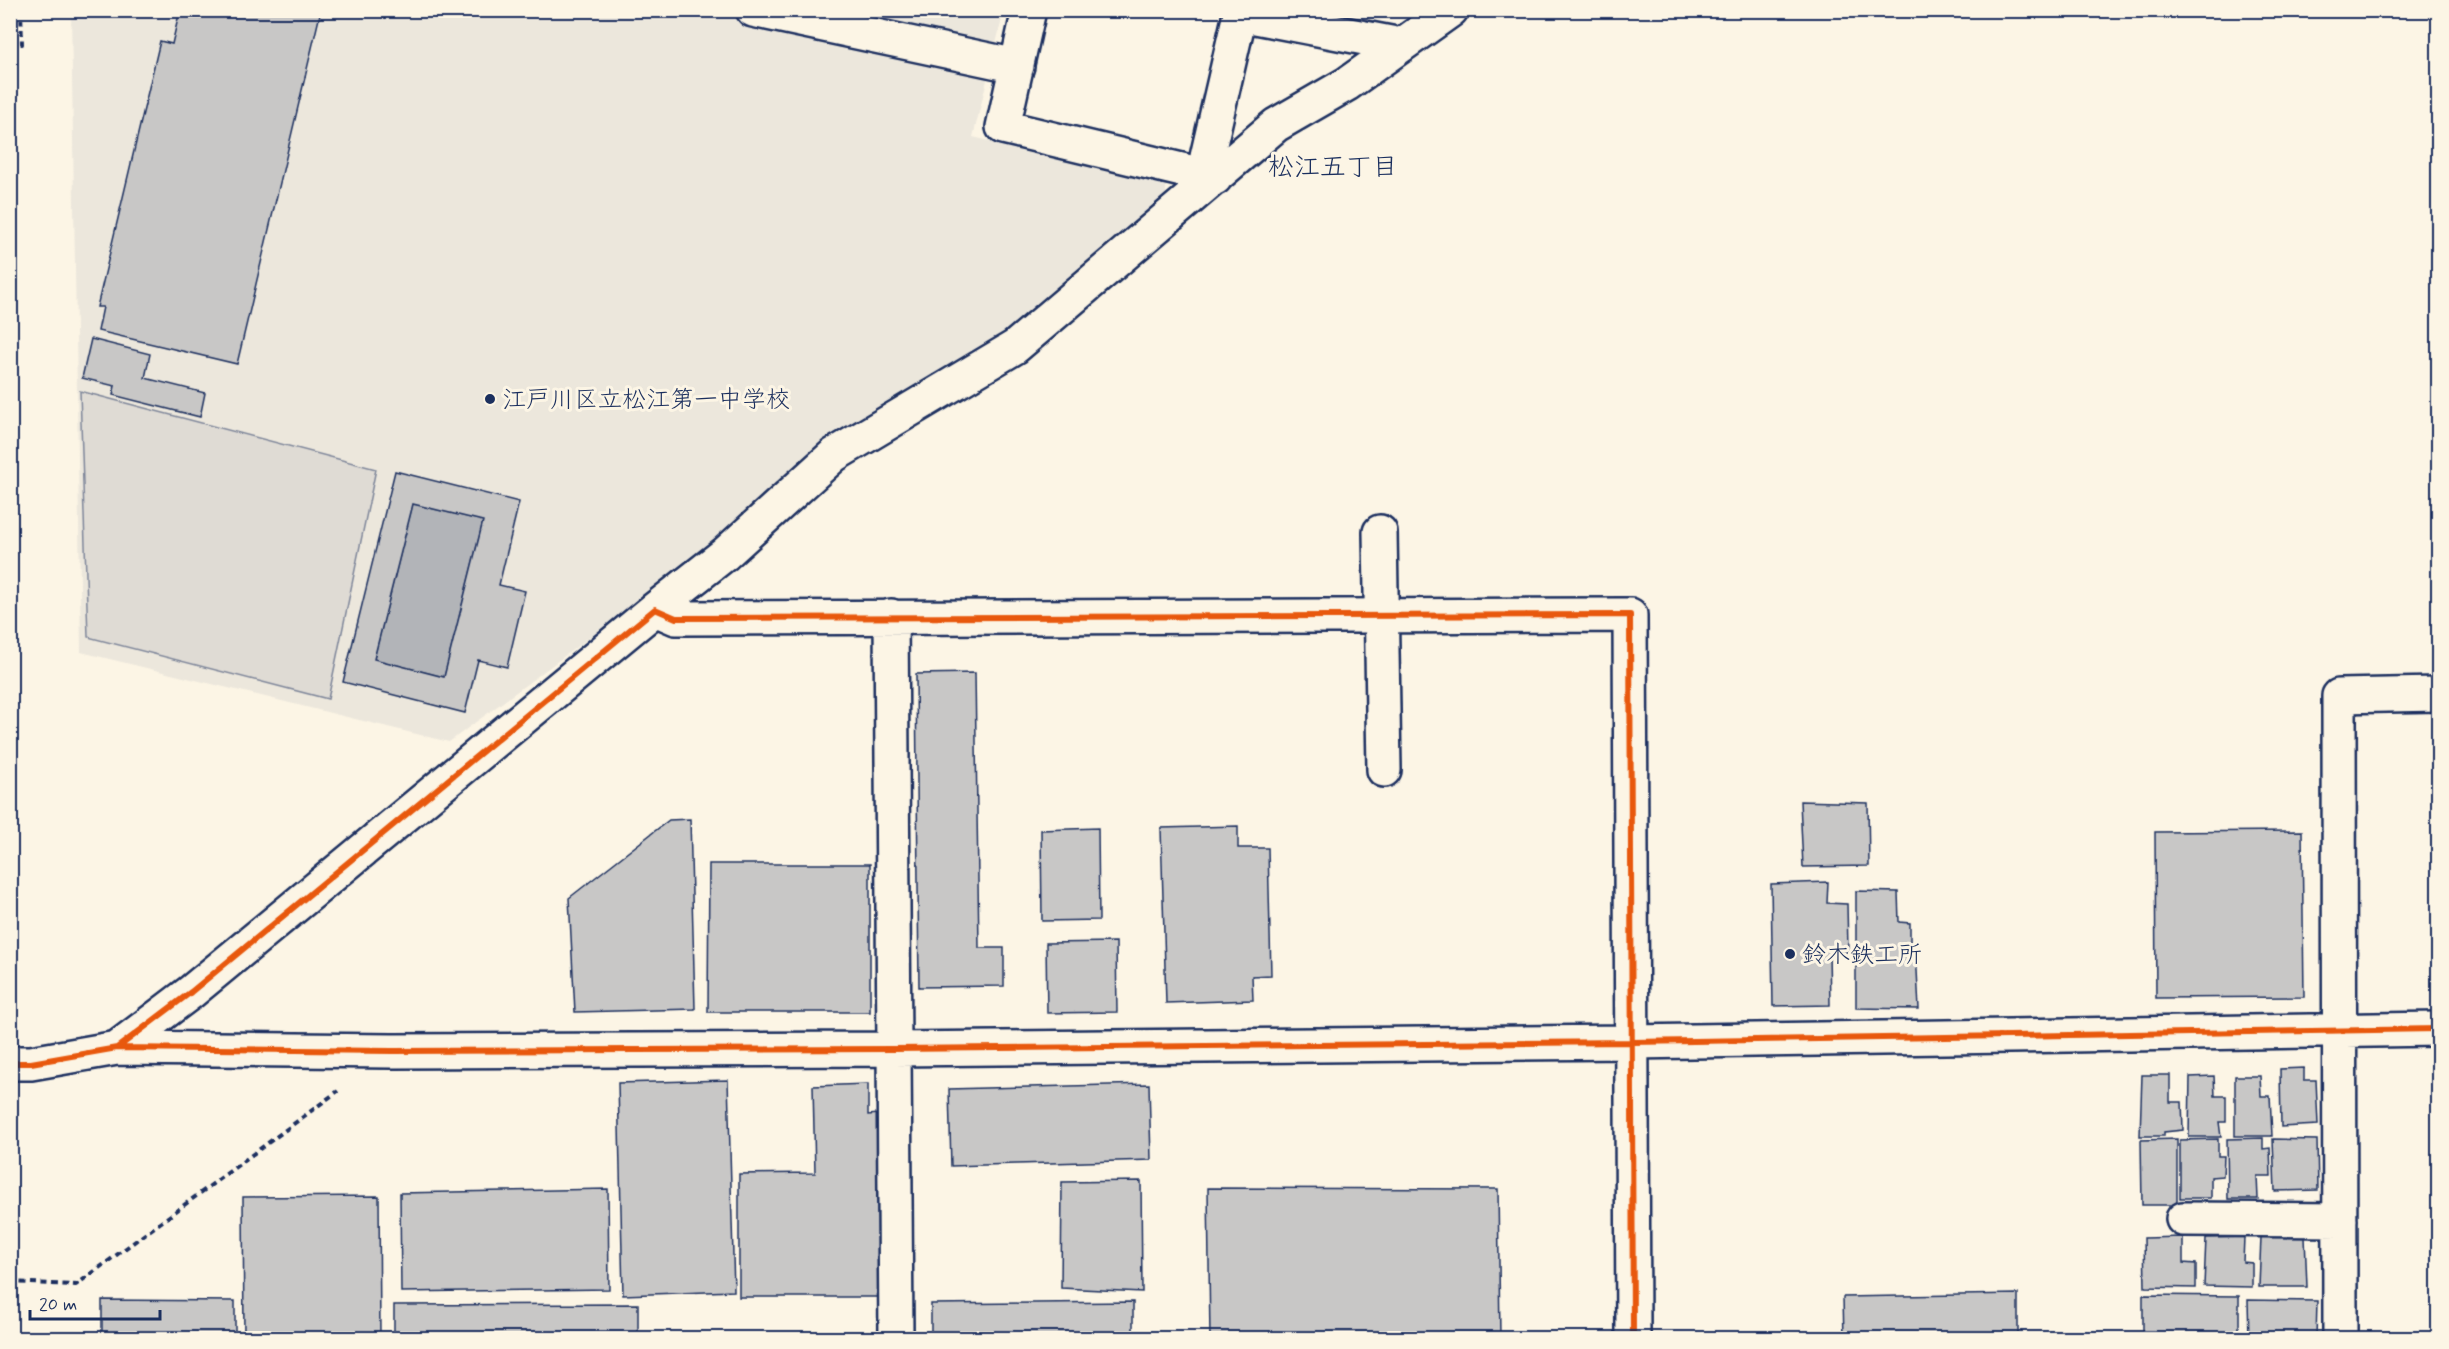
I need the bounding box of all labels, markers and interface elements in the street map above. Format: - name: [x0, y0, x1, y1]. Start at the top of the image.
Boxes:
- district label: 松江五丁目: [1268, 151, 1398, 185]
- place label: 江戸川区立松江第一中学校: [502, 385, 790, 416]
- marker: 江戸川区立松江第一中学校: [483, 392, 497, 406]
- place label: 鈴木鉄工所: [1802, 940, 1922, 971]
- marker: 鈴木鉄工所: [1783, 947, 1797, 961]
- scale bar: [30, 1283, 160, 1321]
- text: 20 m: [39, 1293, 77, 1317]

